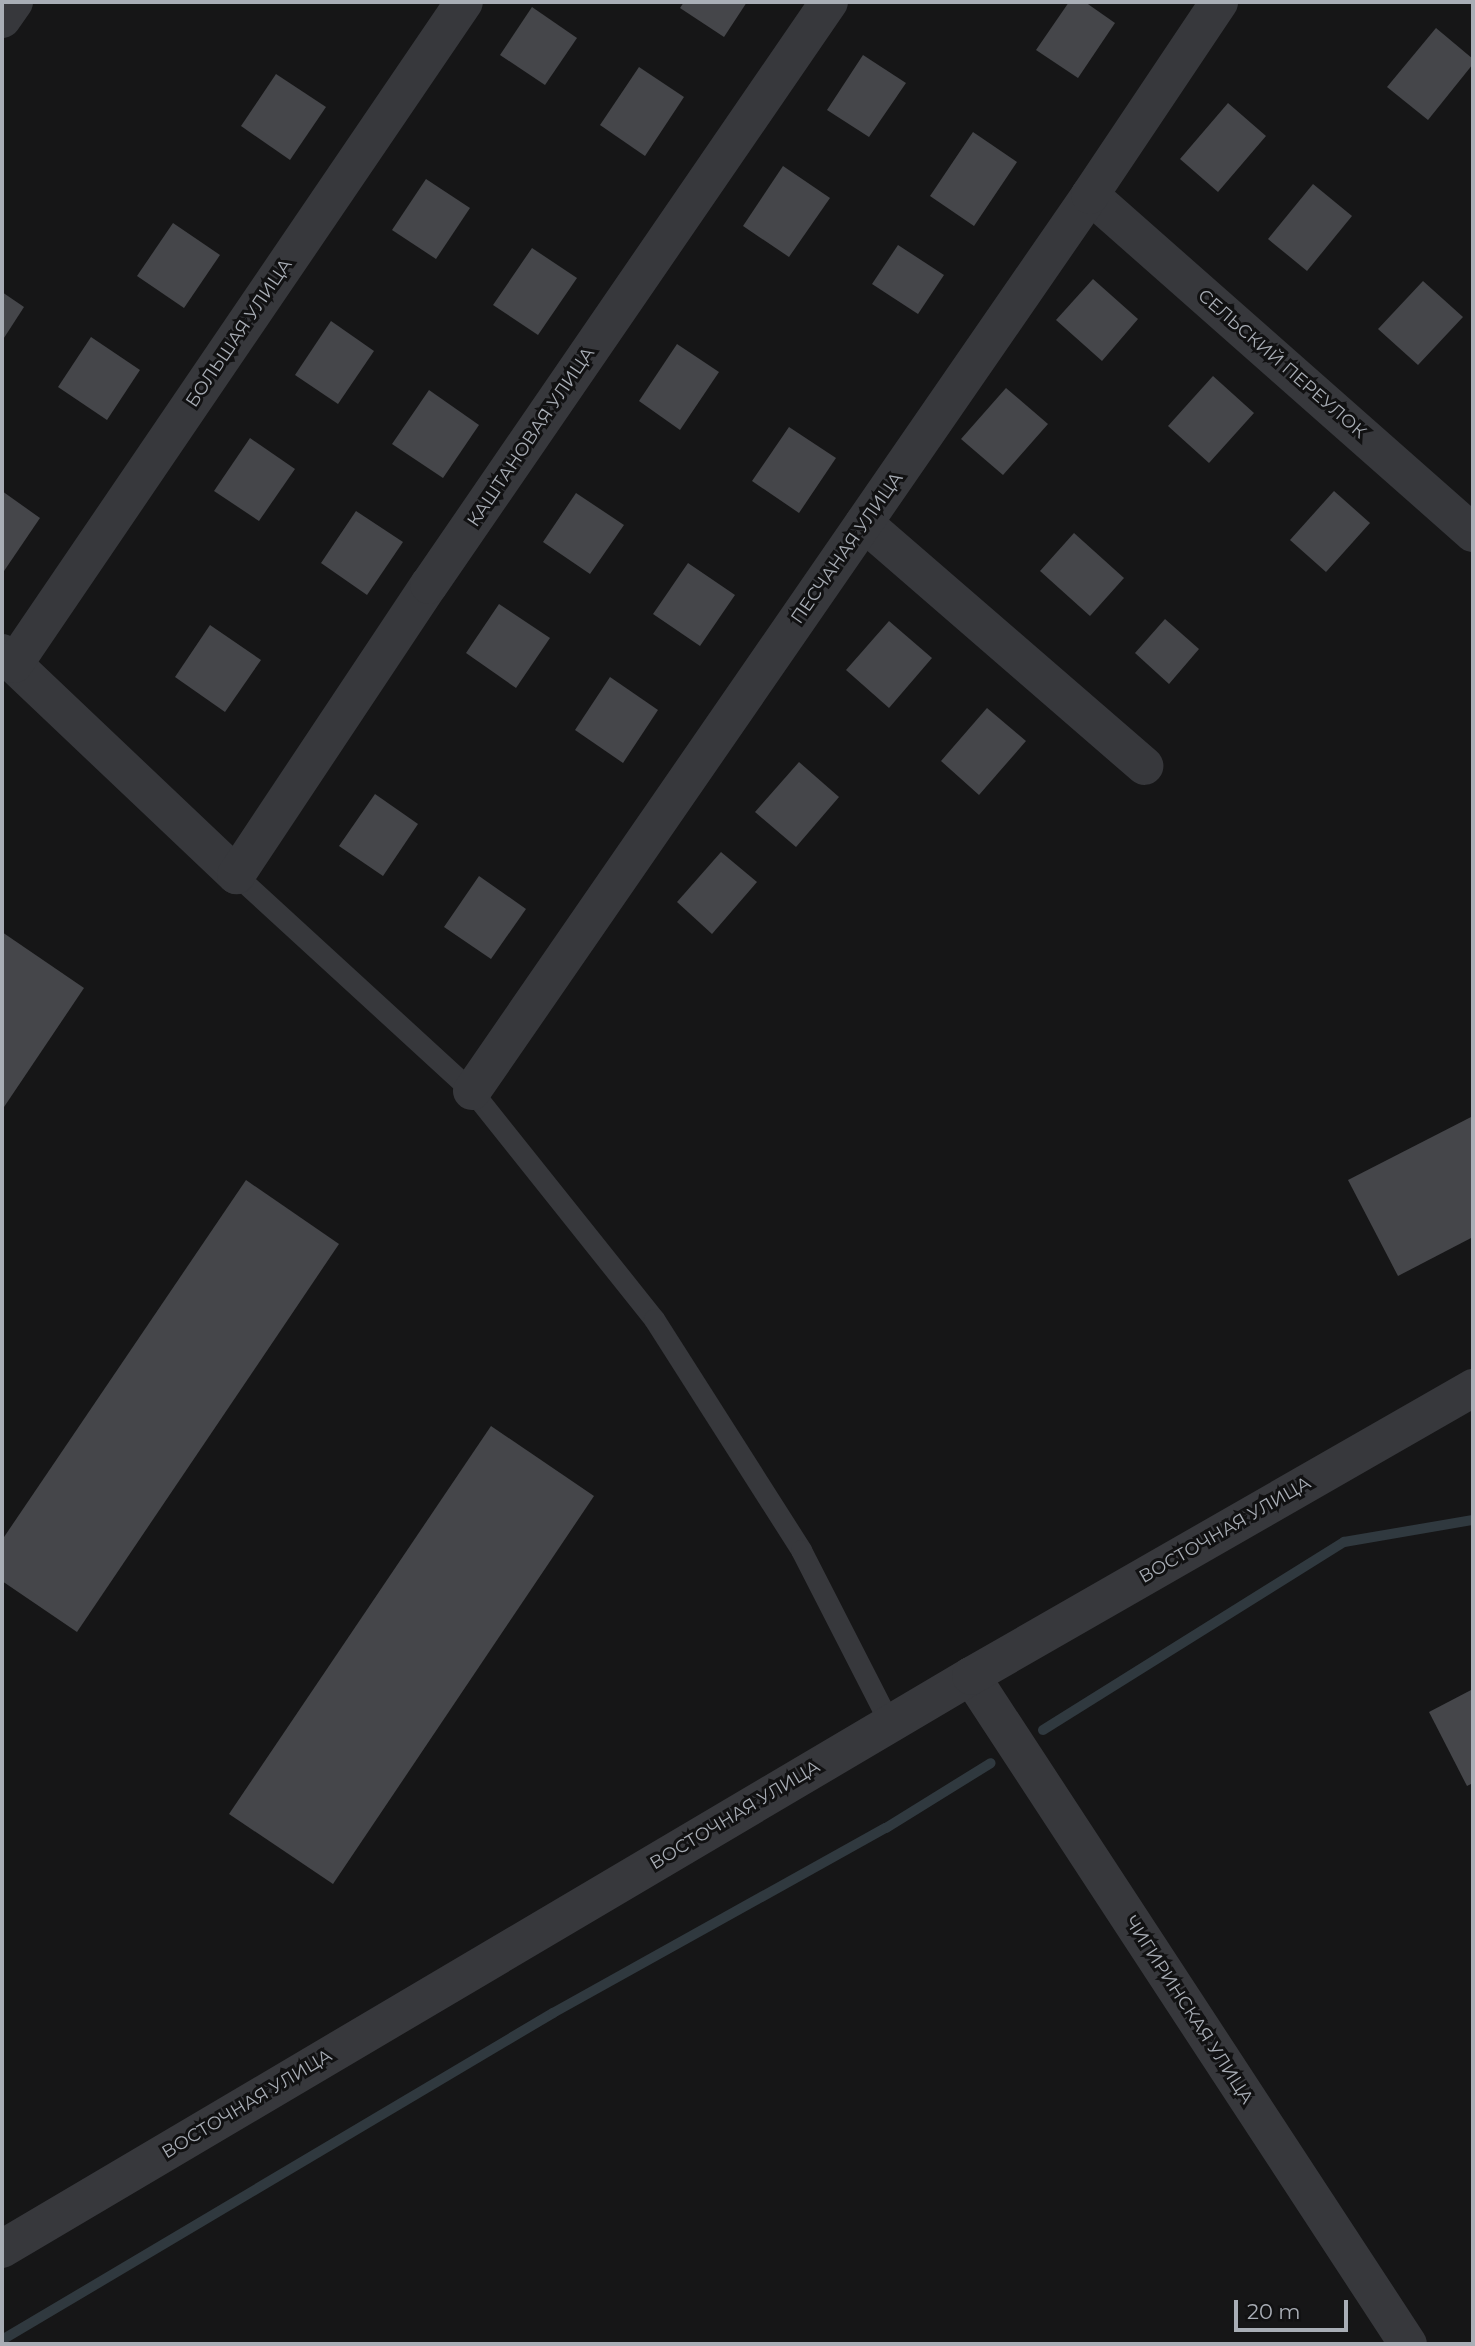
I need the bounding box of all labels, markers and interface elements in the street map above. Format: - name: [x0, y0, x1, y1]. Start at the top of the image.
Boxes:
- street label: БОЛЬШАЯ УЛИЦА: [181, 255, 297, 411]
- street label: СЕЛЬСКИЙ ПЕРЕУЛОК: [1193, 285, 1371, 443]
- street label: КАШТАНОВАЯ УЛИЦА: [463, 343, 599, 531]
- street label: ПЕСЧАНАЯ УЛИЦА: [786, 468, 908, 628]
- street label: ВОСТОЧНАЯ УЛИЦА: [1135, 1472, 1315, 1588]
- street label: ВОСТОЧНАЯ УЛИЦА: [646, 1756, 824, 1874]
- street label: ЧИГИРИНСКАЯ УЛИЦА: [1120, 1912, 1258, 2108]
- street label: ВОСТОЧНАЯ УЛИЦА: [158, 2045, 336, 2163]
- scale bar: [1237, 2286, 1351, 2330]
- text: 20 m: [1247, 2299, 1301, 2324]

